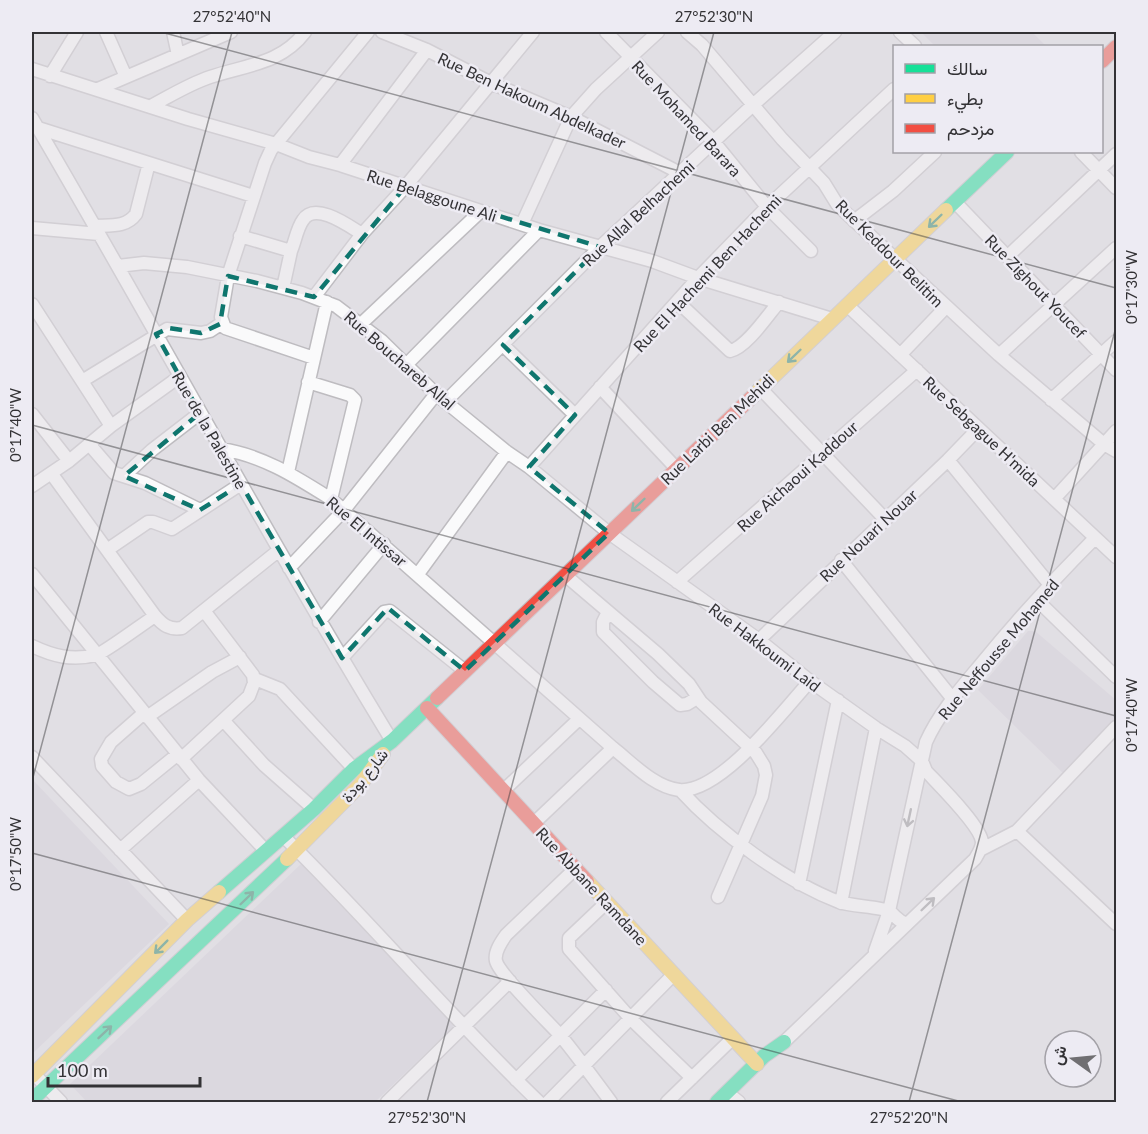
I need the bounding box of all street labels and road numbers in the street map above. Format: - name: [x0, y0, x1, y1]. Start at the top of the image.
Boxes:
- street label: Rue Ben Hakoum Abdelkader: [435, 48, 629, 152]
- street label: Rue Mohamed Barara: [628, 56, 746, 180]
- street label: Rue Allal Belhachemi: [578, 156, 698, 270]
- street label: Rue Belaggoune Ali: [365, 165, 499, 225]
- street label: Rue El Hachemi Ben Hachemi: [629, 191, 785, 355]
- street label: Rue Keddour Belitim: [832, 195, 948, 311]
- street label: Rue Zighout Youcef: [982, 230, 1091, 342]
- street label: Rue Bouchareb Allal: [341, 307, 459, 413]
- street label: Rue de la Palestine: [169, 368, 251, 492]
- street label: Rue Larbi Ben Mehidi: [656, 370, 778, 488]
- street label: Rue Sebgague H'mida: [920, 372, 1044, 490]
- street label: Rue Aichaoui Kaddour: [733, 417, 861, 535]
- street label: Rue Nouari Nouar: [815, 485, 921, 585]
- street label: Rue El Intissar: [323, 492, 411, 570]
- street label: Rue Neffousse Mohamed: [934, 575, 1062, 723]
- street label: Rue Hakkoumi Laid: [705, 599, 825, 695]
- street label: شارع بودة: [337, 744, 394, 807]
- street label: Rue Abbane Ramdane: [533, 823, 651, 949]

